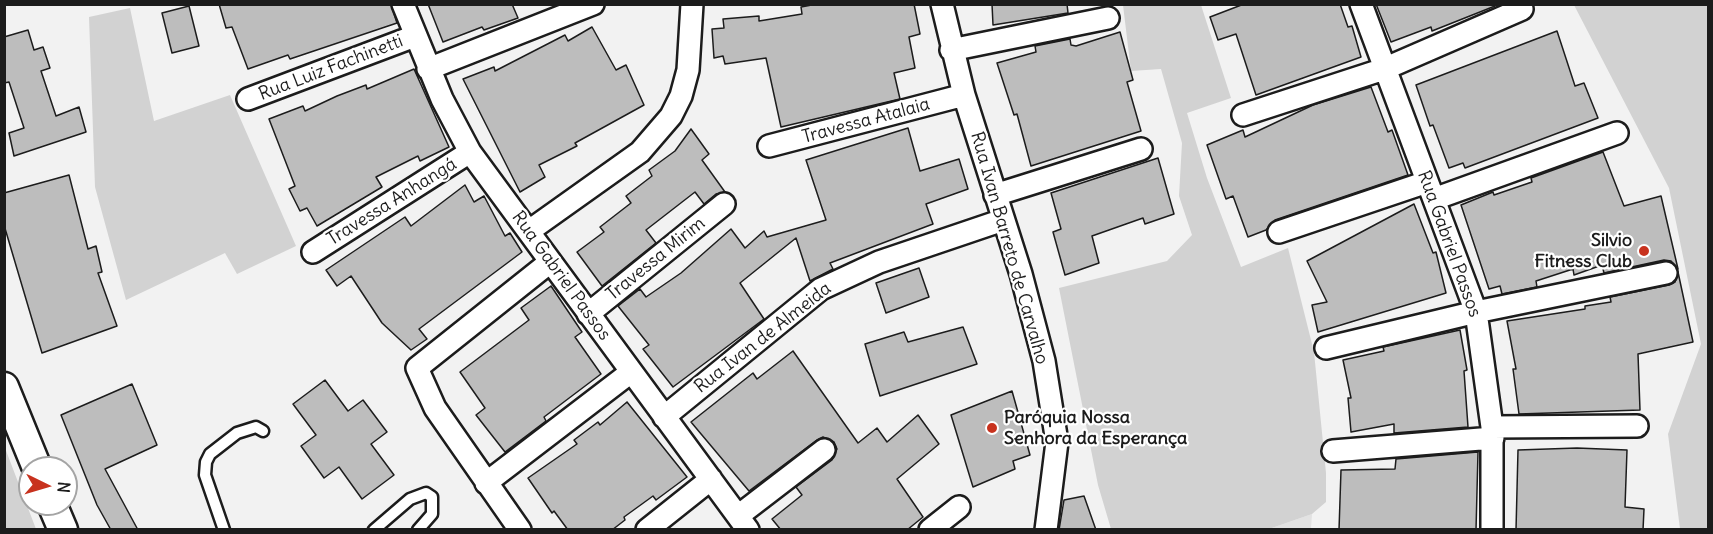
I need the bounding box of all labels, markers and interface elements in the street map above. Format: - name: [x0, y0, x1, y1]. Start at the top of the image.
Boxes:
- street label: Rua Luiz Fachinetti: [256, 31, 406, 105]
- street label: Travessa Atalaia: [800, 94, 932, 148]
- street label: Rua Ivan Barreto de Carvalho: [965, 129, 1053, 367]
- street label: Travessa Anhangá: [323, 154, 461, 250]
- street label: Rua Gabriel Passos: [1412, 168, 1486, 320]
- street label: Rua Gabriel Passos: [507, 207, 615, 345]
- street label: Travessa Mirim: [602, 213, 710, 305]
- place label: Silvio Fitness Club: [1535, 230, 1632, 272]
- marker: Silvio Fitness Club: [1637, 244, 1651, 258]
- street label: Rua Ivan de Almeida: [690, 278, 836, 398]
- place label: Paróquia Nossa Senhora da Esperança: [1004, 407, 1187, 450]
- marker: Paróquia Nossa Senhora da Esperança: [985, 421, 999, 435]
- north arrow: [18, 456, 78, 516]
- text: N: [53, 481, 74, 494]

